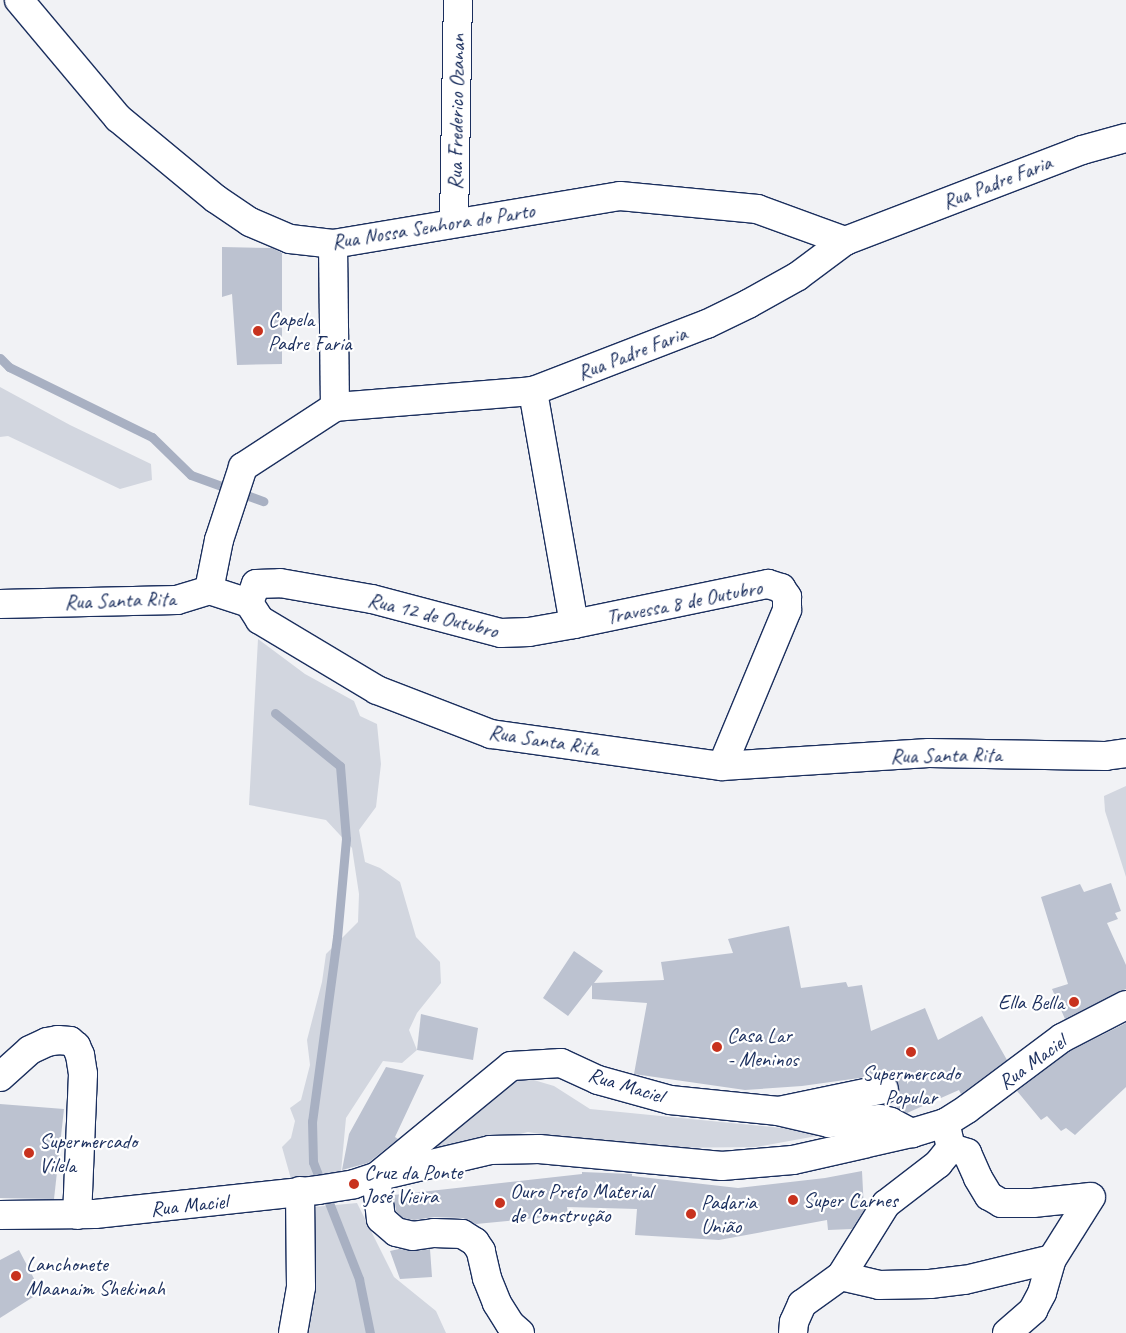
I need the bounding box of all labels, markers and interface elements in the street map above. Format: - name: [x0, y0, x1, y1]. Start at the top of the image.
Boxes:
- street label: Rua Frederico Ozanan: [442, 34, 470, 190]
- street label: Rua Padre Faria: [938, 149, 1056, 215]
- street label: Rua Nossa Senhora do Parto: [330, 198, 536, 254]
- place label: Capela Padre Faria: [268, 306, 352, 356]
- street label: Rua Padre Faria: [573, 320, 691, 386]
- marker: Capela Padre Faria: [252, 325, 264, 337]
- street label: Travessa 8 de Outubro: [604, 575, 764, 629]
- street label: Rua Santa Rita: [64, 585, 176, 615]
- street label: Rua 12 de Outubro: [365, 587, 501, 643]
- street label: Rua Santa Rita: [487, 719, 601, 761]
- street label: Rua Santa Rita: [890, 741, 1002, 769]
- place label: Ella Bella: [998, 989, 1064, 1015]
- marker: Ella Bella: [1068, 996, 1080, 1008]
- place label: Casa Lar - Meninos: [727, 1022, 798, 1072]
- street label: Rua Maciel: [993, 1029, 1071, 1095]
- marker: Casa Lar - Meninos: [711, 1041, 723, 1053]
- marker: Supermercado Popular: [905, 1046, 917, 1058]
- place label: Supermercado Popular: [862, 1060, 960, 1110]
- street label: Rua Maciel: [585, 1062, 667, 1108]
- place label: Supermercado Vilela: [39, 1128, 137, 1178]
- marker: Supermercado Vilela: [23, 1147, 35, 1159]
- place label: Cruz da Ponte José Vieira: [364, 1159, 463, 1209]
- marker: Cruz da Ponte José Vieira: [348, 1178, 360, 1190]
- place label: Ouro Preto Material de Construção: [510, 1178, 654, 1228]
- place label: Super Carnes: [803, 1187, 898, 1213]
- street label: Rua Maciel: [149, 1188, 229, 1222]
- place label: Padaria União: [701, 1189, 756, 1239]
- marker: Super Carnes: [787, 1194, 799, 1206]
- marker: Ouro Preto Material de Construção: [494, 1197, 506, 1209]
- marker: Padaria União: [685, 1208, 697, 1220]
- place label: Lanchonete Maanaim Shekinah: [26, 1251, 165, 1301]
- marker: Lanchonete Maanaim Shekinah: [10, 1270, 22, 1282]

